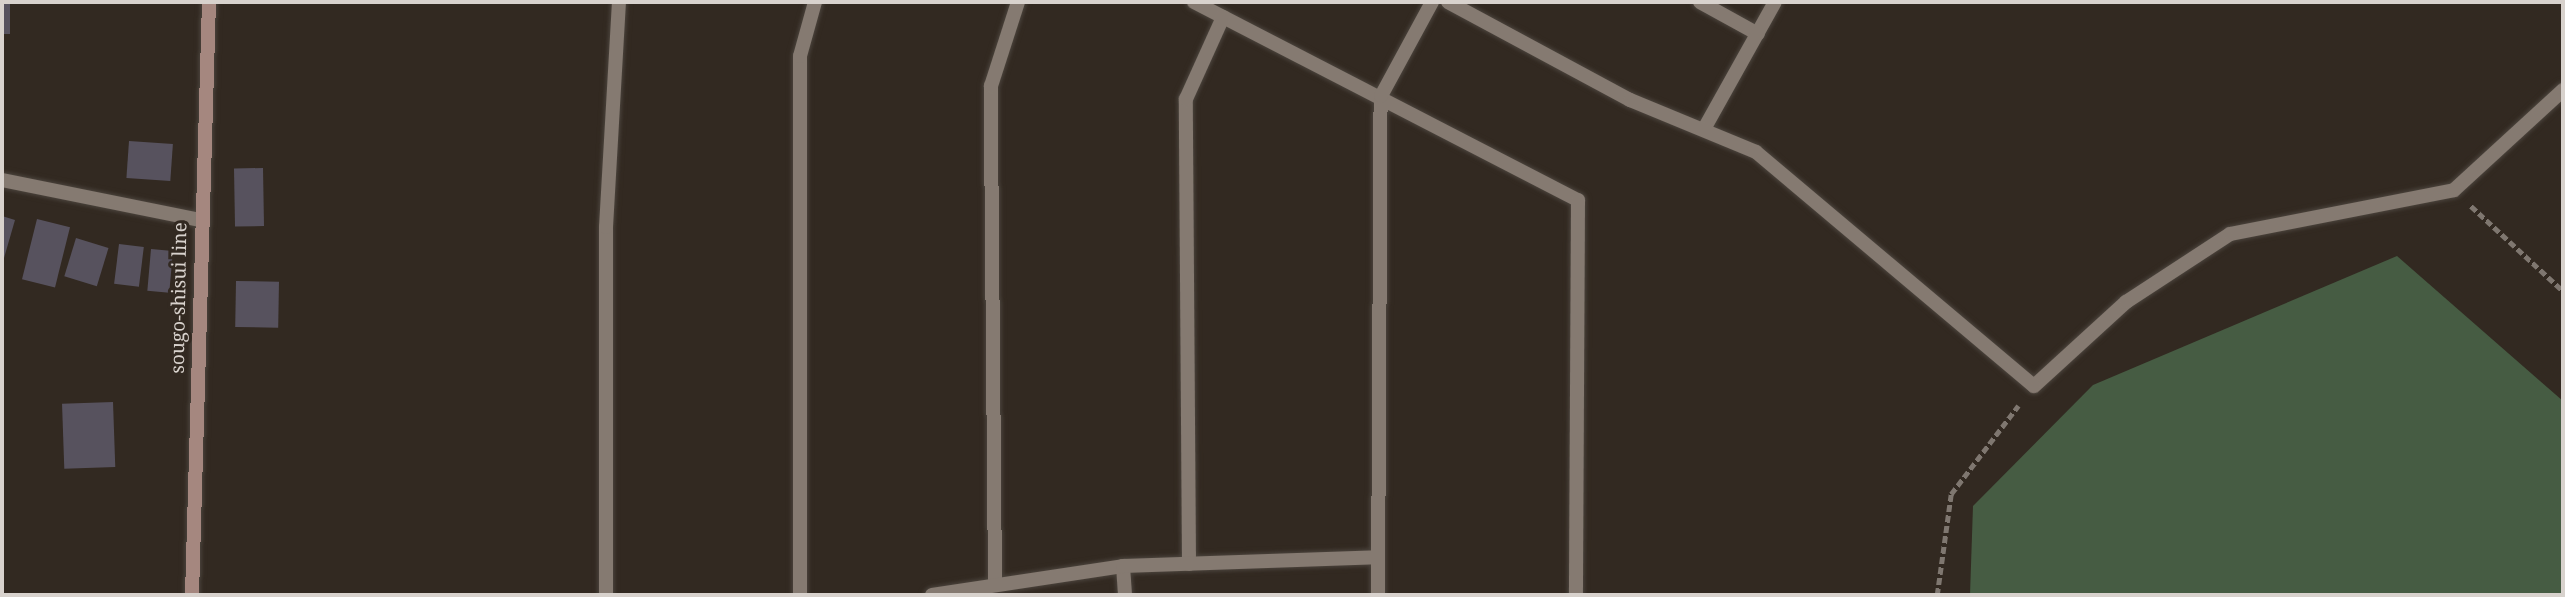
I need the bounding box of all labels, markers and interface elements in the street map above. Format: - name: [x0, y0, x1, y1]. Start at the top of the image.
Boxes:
- street label: sougo-shisui line: [166, 222, 192, 374]

